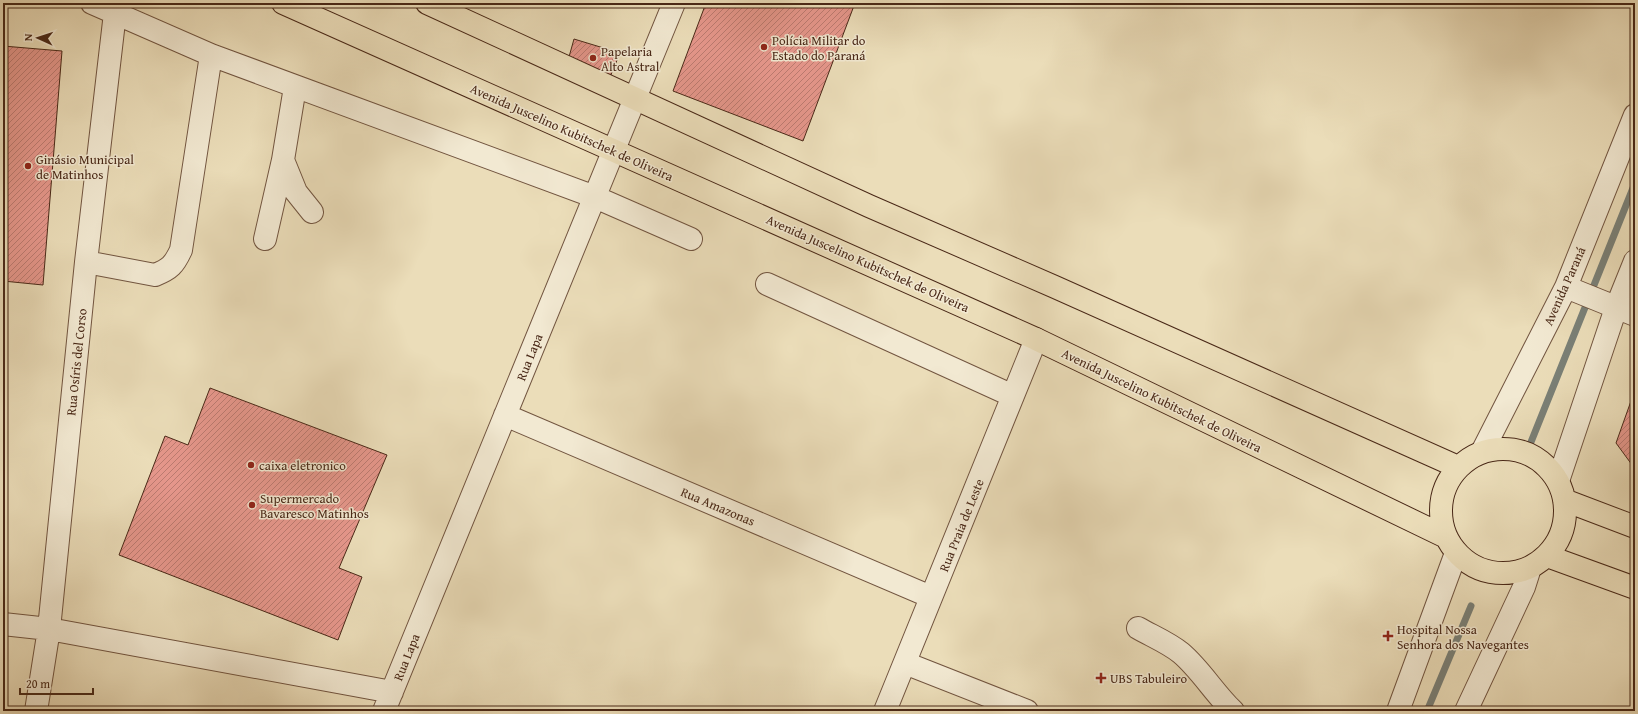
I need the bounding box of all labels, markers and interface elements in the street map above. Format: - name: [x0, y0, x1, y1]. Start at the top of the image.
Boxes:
- north arrow: [18, 18, 58, 58]
- place label: Polícia Militar do Estado do Paraná: [772, 31, 866, 65]
- text: N: [20, 33, 36, 42]
- place label: Papelaria Alto Astral: [601, 42, 660, 76]
- marker: Polícia Militar do Estado do Paraná: [759, 42, 769, 52]
- marker: Papelaria Alto Astral: [588, 53, 598, 63]
- street label: Avenida Juscelino Kubitschek de Oliveira: [467, 79, 677, 186]
- place label: Ginásio Municipal de Matinhos: [36, 150, 134, 184]
- marker: Ginásio Municipal de Matinhos: [23, 161, 33, 171]
- street label: Avenida Juscelino Kubitschek de Oliveira: [763, 210, 973, 317]
- street label: Avenida Paraná: [1539, 243, 1591, 329]
- street label: Rua Osíris del Corso: [61, 307, 92, 417]
- street label: Rua Lapa: [511, 330, 548, 384]
- street label: Avenida Juscelino Kubitschek de Oliveira: [1059, 344, 1266, 458]
- place label: caixa eletronico: [259, 456, 346, 475]
- marker: caixa eletronico: [246, 460, 256, 470]
- street label: Rua Praia de Leste: [934, 476, 989, 575]
- street label: Rua Amazonas: [678, 482, 758, 531]
- place label: Supermercado Bavaresco Matinhos: [260, 489, 369, 523]
- marker: Supermercado Bavaresco Matinhos: [247, 500, 257, 510]
- place label: Hospital Nossa Senhora dos Navegantes: [1397, 620, 1529, 654]
- street label: Rua Lapa: [388, 630, 425, 684]
- marker: Hospital Nossa Senhora dos Navegantes: [1382, 630, 1394, 642]
- place label: UBS Tabuleiro: [1110, 669, 1187, 688]
- scale bar: [20, 670, 93, 696]
- marker: UBS Tabuleiro: [1095, 672, 1107, 684]
- text: 20 m: [26, 675, 50, 692]

